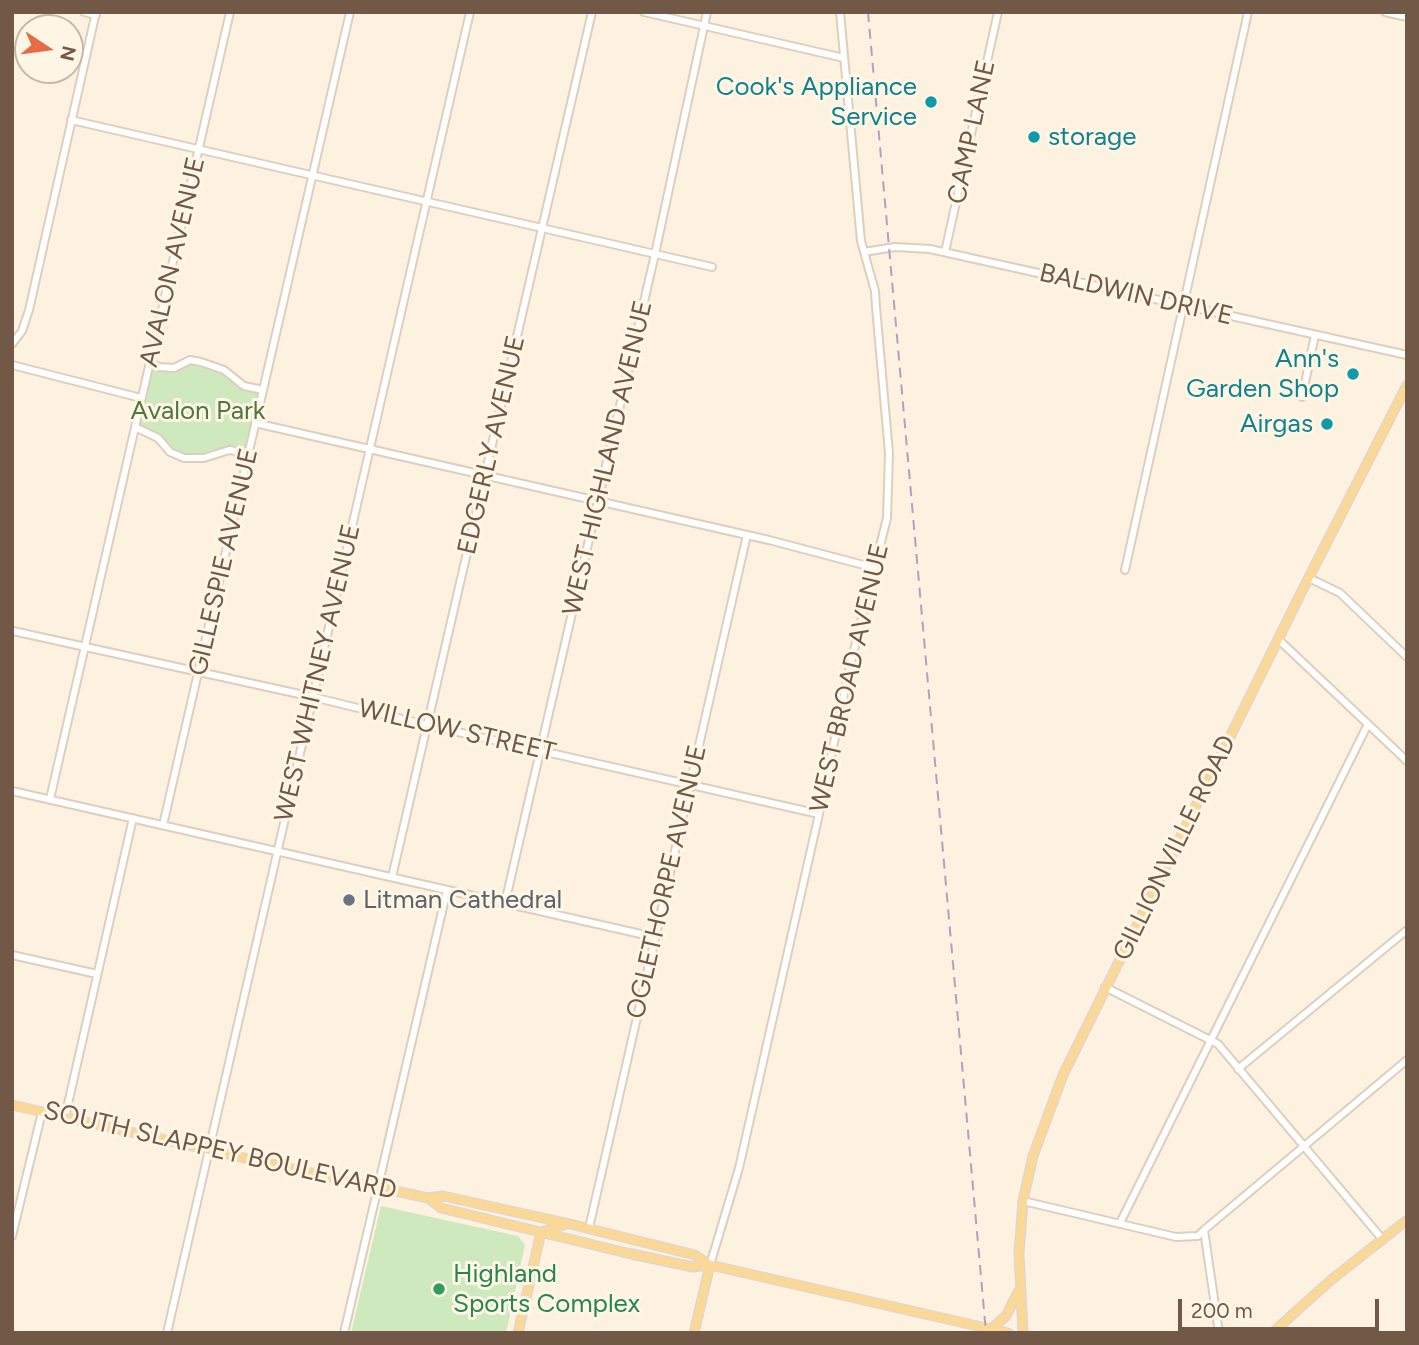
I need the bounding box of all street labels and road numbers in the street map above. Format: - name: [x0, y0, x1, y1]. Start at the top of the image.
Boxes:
- street label: CAMP LANE: [942, 57, 1002, 207]
- street label: AVALON AVENUE: [134, 154, 212, 370]
- street label: BALDWIN DRIVE: [1036, 258, 1236, 332]
- street label: WEST HIGHLAND AVENUE: [557, 297, 659, 619]
- street label: EDGERLY AVENUE: [452, 332, 532, 558]
- street label: GILLESPIE AVENUE: [183, 445, 265, 679]
- street label: WEST WHITNEY AVENUE: [269, 521, 367, 825]
- street label: WEST BROAD AVENUE: [804, 540, 896, 816]
- street label: WILLOW STREET: [355, 693, 559, 769]
- street label: GILLIONVILLE ROAD: [1107, 730, 1243, 966]
- street label: OGLETHORPE AVENUE: [620, 742, 714, 1022]
- street label: SOUTH SLAPPEY BOULEVARD: [40, 1095, 400, 1207]

